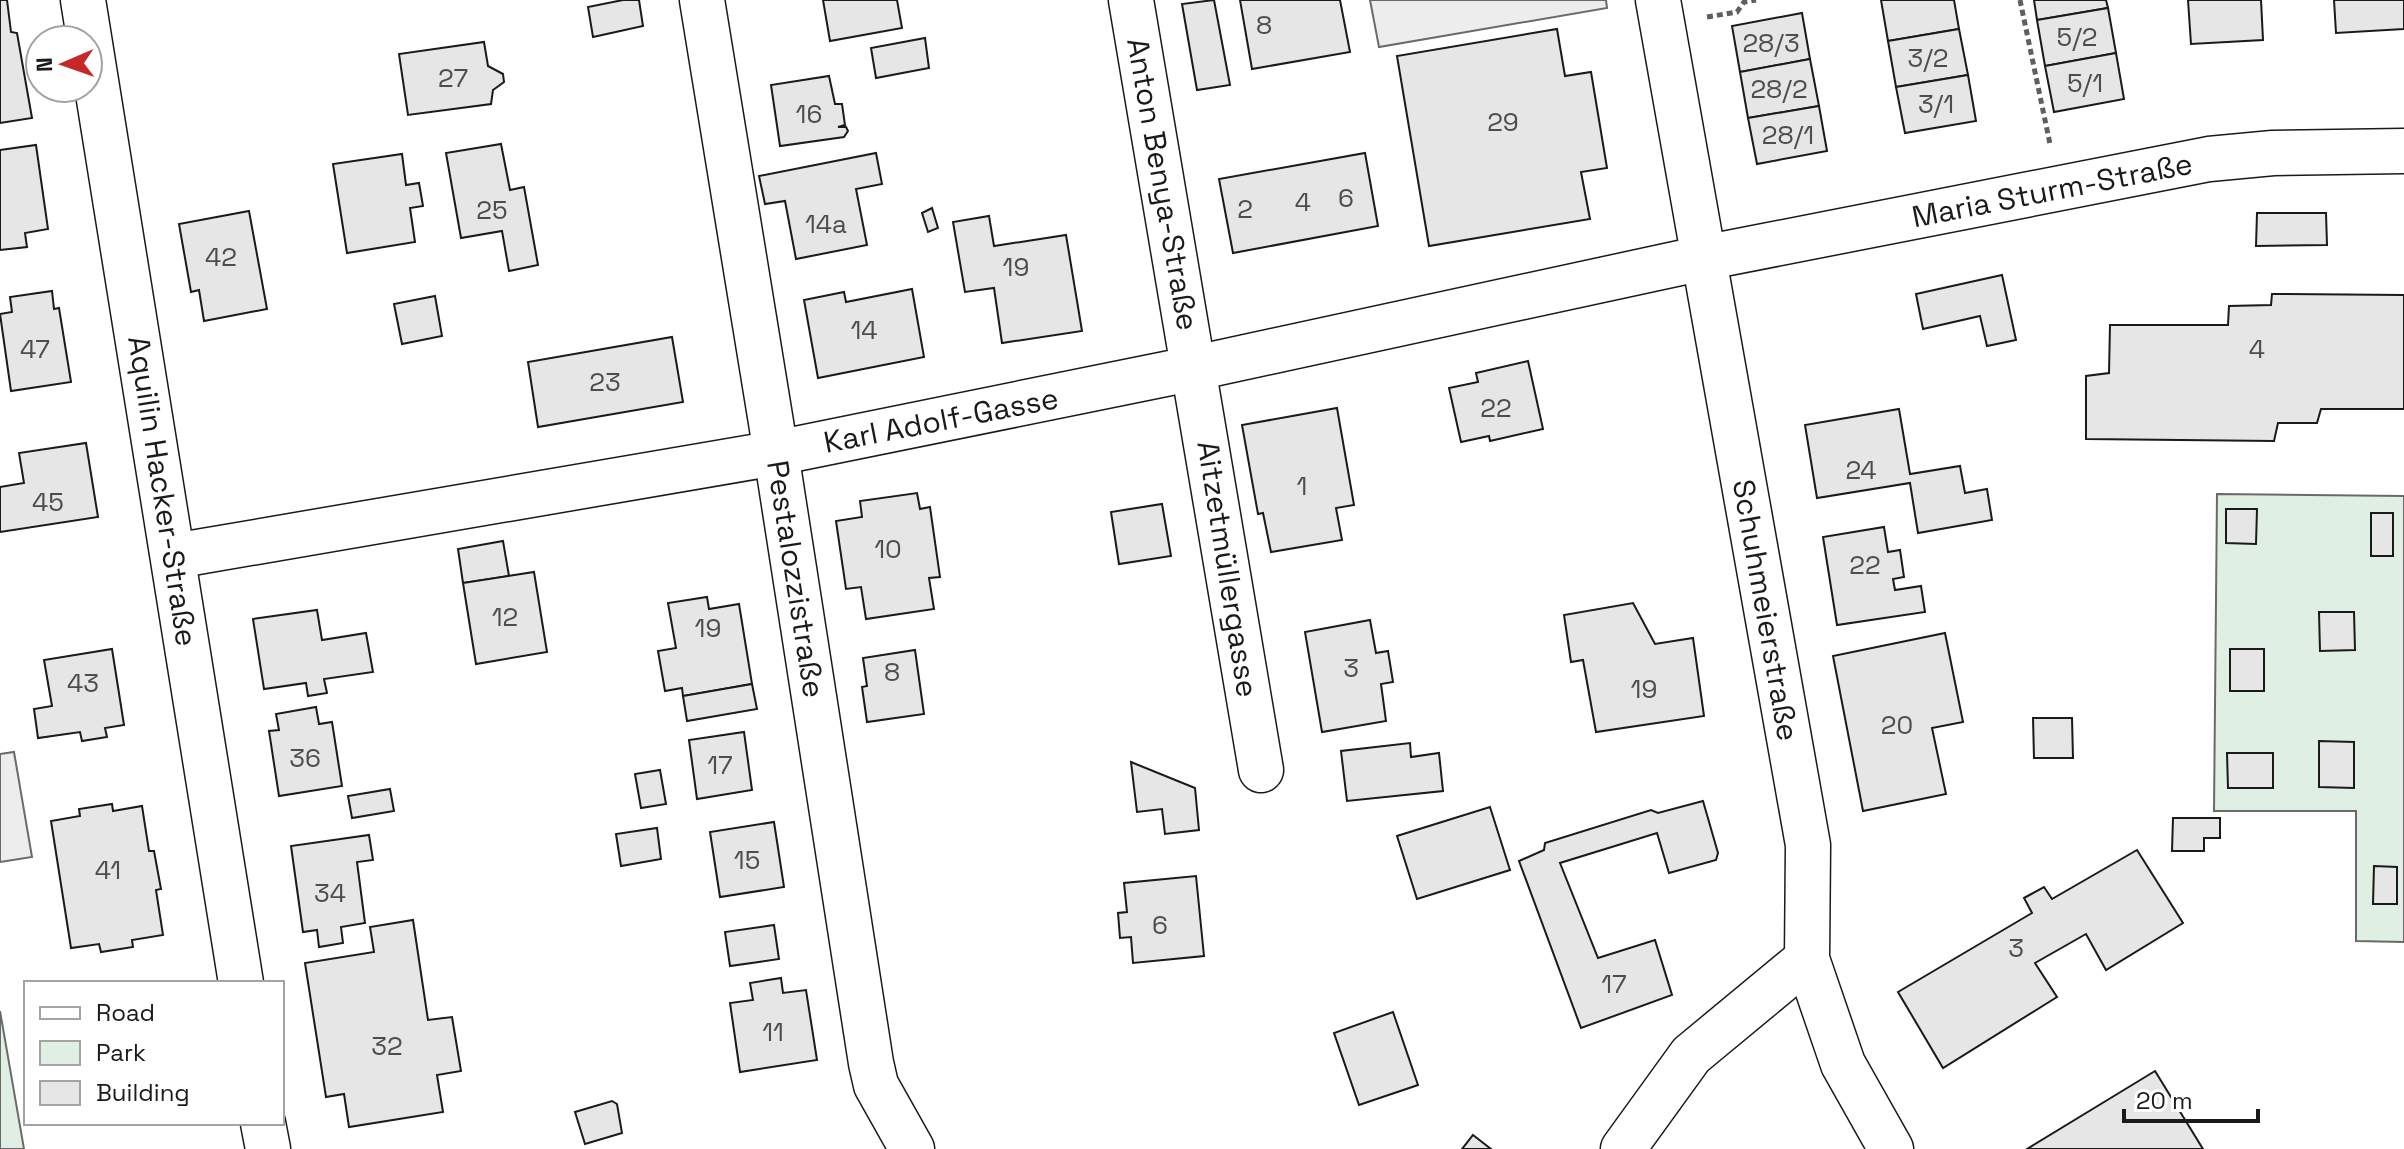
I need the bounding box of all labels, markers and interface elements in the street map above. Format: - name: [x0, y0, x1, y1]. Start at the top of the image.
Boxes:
- house number: 8: [1256, 8, 1272, 42]
- house number: 5/2: [2057, 20, 2097, 54]
- north arrow: [24, 24, 104, 104]
- house number: 28/3: [1742, 26, 1800, 60]
- street label: Anton Benya-Straße: [1118, 35, 1208, 333]
- house number: 3/2: [1907, 41, 1949, 75]
- text: N: [30, 57, 58, 73]
- house number: 27: [438, 61, 468, 95]
- house number: 5/1: [2067, 66, 2103, 100]
- house number: 28/2: [1750, 72, 1808, 106]
- house number: 3/1: [1918, 87, 1954, 121]
- house number: 16: [796, 97, 822, 131]
- house number: 29: [1487, 105, 1519, 139]
- house number: 28/1: [1762, 118, 1814, 152]
- street label: Maria Sturm-Straße: [1908, 144, 2196, 236]
- house number: 6: [1338, 181, 1354, 215]
- house number: 4: [1295, 185, 1311, 219]
- house number: 2: [1237, 192, 1253, 226]
- house number: 25: [476, 193, 508, 227]
- house number: 14a: [805, 207, 847, 241]
- house number: 42: [205, 240, 237, 274]
- house number: 19: [1003, 250, 1029, 284]
- house number: 14: [850, 313, 878, 347]
- house number: 47: [20, 332, 50, 366]
- house number: 4: [2249, 332, 2265, 366]
- street label: Aquilin Hacker-Straße: [119, 333, 207, 649]
- house number: 23: [589, 365, 621, 399]
- street label: Karl Adolf-Gasse: [820, 378, 1062, 462]
- house number: 22: [1480, 391, 1512, 425]
- street label: Aitzetmüllergasse: [1188, 438, 1268, 700]
- house number: 24: [1845, 453, 1877, 487]
- street label: Pestalozzistraße: [758, 458, 834, 700]
- house number: 1: [1297, 469, 1307, 503]
- street label: Schuhmeierstraße: [1724, 476, 1808, 744]
- house number: 45: [32, 485, 64, 519]
- house number: 10: [874, 532, 902, 566]
- house number: 22: [1849, 548, 1881, 582]
- house number: 12: [492, 600, 518, 634]
- house number: 19: [695, 611, 721, 645]
- house number: 3: [1343, 651, 1359, 685]
- house number: 8: [884, 655, 900, 689]
- house number: 43: [67, 666, 99, 700]
- house number: 19: [1631, 672, 1657, 706]
- house number: 20: [1881, 708, 1913, 742]
- house number: 36: [289, 741, 321, 775]
- house number: 17: [707, 748, 733, 782]
- house number: 15: [734, 843, 760, 877]
- house number: 41: [95, 853, 121, 887]
- house number: 34: [314, 876, 346, 910]
- house number: 6: [1152, 908, 1168, 942]
- house number: 3: [2008, 931, 2024, 965]
- house number: 17: [1601, 967, 1627, 1001]
- legend: [24, 981, 284, 1125]
- text: Road: [96, 997, 155, 1028]
- house number: 11: [762, 1015, 784, 1049]
- house number: 32: [371, 1029, 403, 1063]
- text: Park: [96, 1037, 146, 1068]
- scale bar: [2124, 1073, 2258, 1123]
- text: Building: [96, 1077, 190, 1108]
- text: 20 m: [2136, 1085, 2193, 1116]

